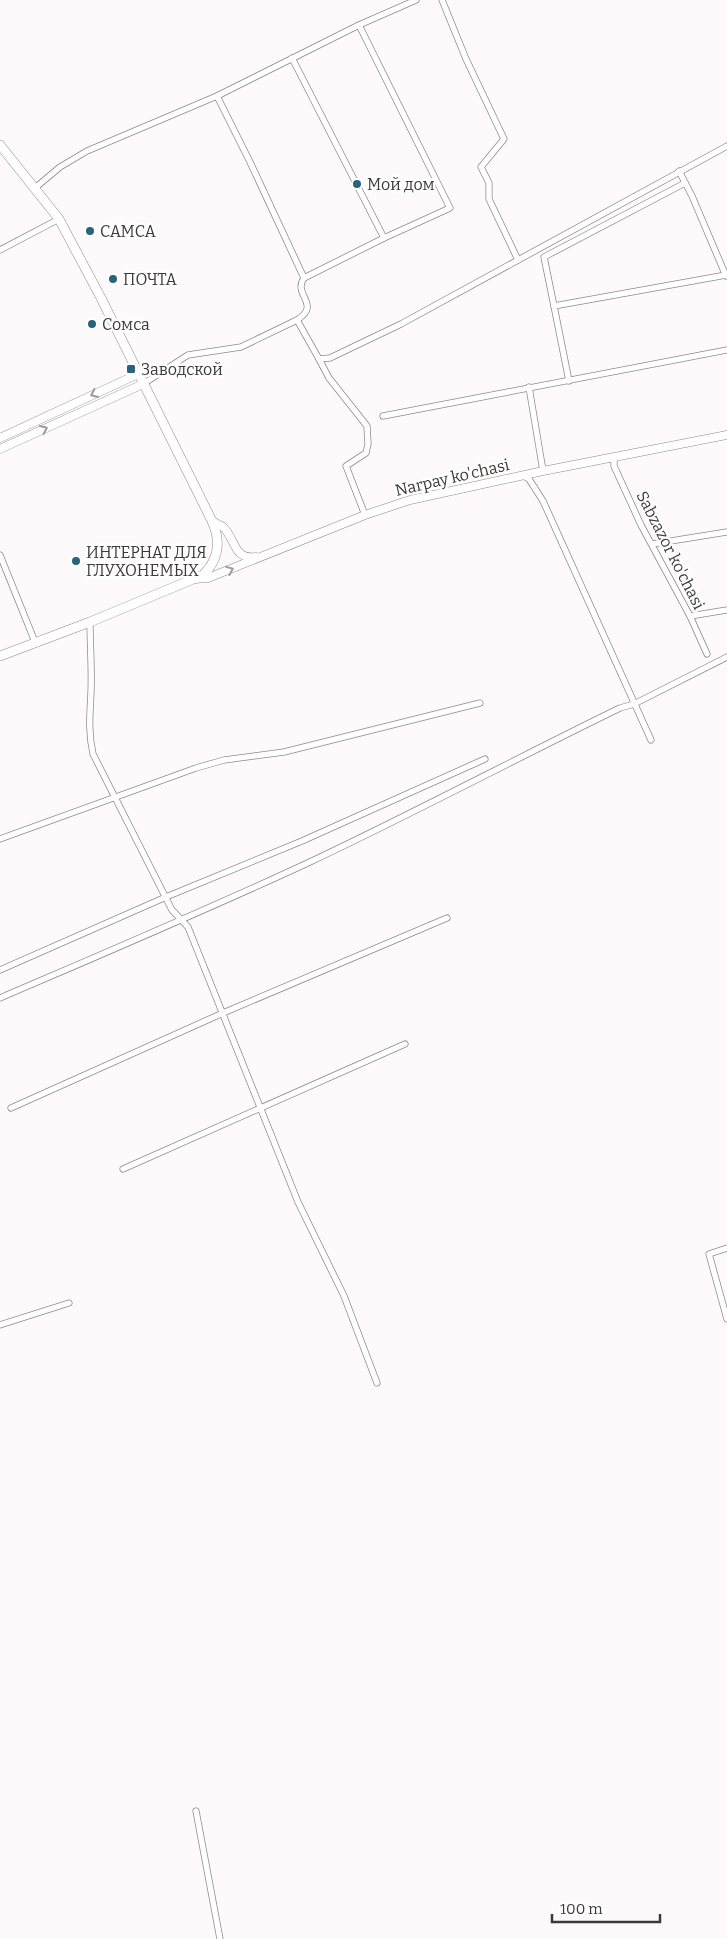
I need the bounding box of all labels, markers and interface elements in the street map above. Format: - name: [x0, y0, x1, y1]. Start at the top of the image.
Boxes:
- place label: Мой дом: [367, 175, 435, 194]
- marker: Мой дом: [351, 178, 363, 190]
- place label: САМСА: [100, 222, 157, 241]
- marker: САМСА: [84, 225, 96, 237]
- place label: ПОЧТА: [123, 270, 177, 289]
- marker: ПОЧТА: [107, 273, 119, 285]
- place label: Сомса: [102, 315, 150, 334]
- marker: Сомса: [86, 318, 98, 330]
- place label: Заводской: [141, 360, 223, 379]
- marker: Заводской: [125, 363, 137, 375]
- one-way arrow: [90, 388, 99, 399]
- one-way arrow: [39, 425, 48, 435]
- street label: Narpay ko'chasi: [393, 455, 511, 500]
- street label: Sabzazor ko'chasi: [633, 488, 709, 613]
- place label: ИНТЕРНАТ ДЛЯ ГЛУХОНЕМЫХ: [86, 543, 207, 580]
- marker: ИНТЕРНАТ ДЛЯ ГЛУХОНЕМЫХ: [70, 555, 82, 567]
- one-way arrow: [225, 565, 234, 576]
- scale bar: [552, 1892, 660, 1924]
- text: 100 m: [560, 1900, 603, 1918]

